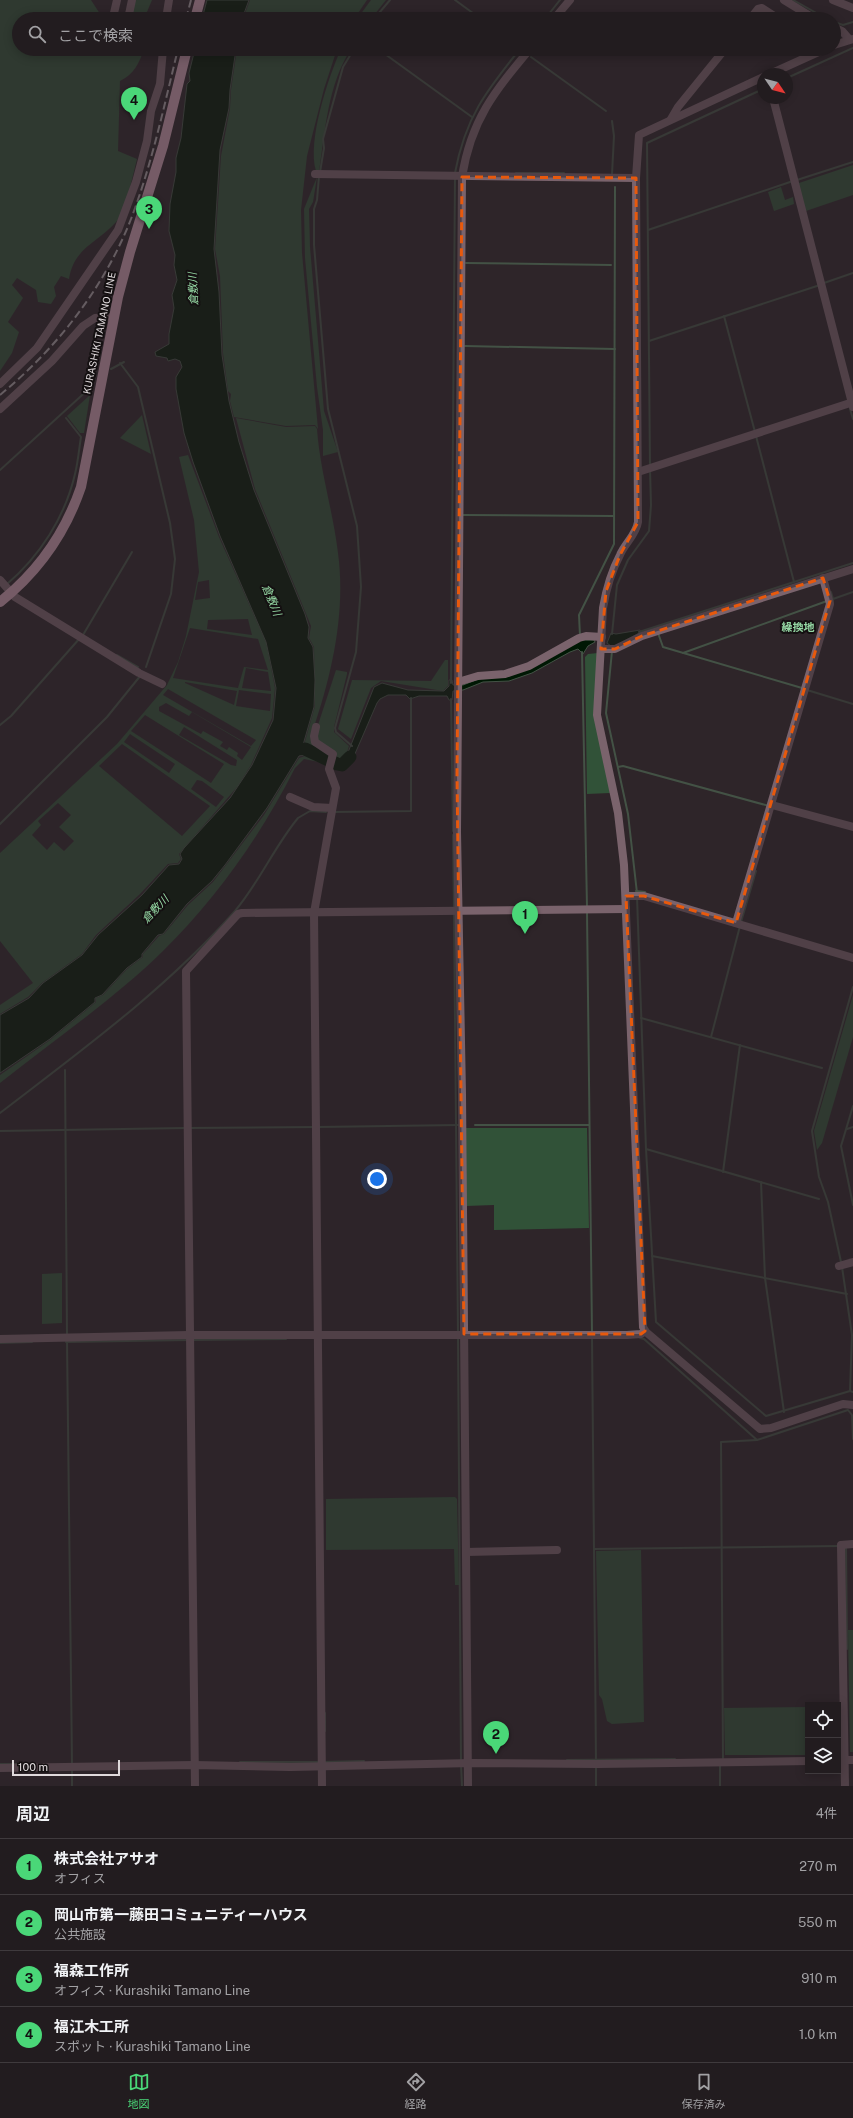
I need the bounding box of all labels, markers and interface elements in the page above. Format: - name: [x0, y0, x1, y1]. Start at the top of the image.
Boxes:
- search box: [12, 12, 841, 56]
- icon: search: [26, 23, 48, 45]
- text: ここで検索: [58, 27, 133, 44]
- north arrow: [757, 68, 793, 104]
- pin: 4: [121, 87, 147, 120]
- pin: 3: [136, 196, 162, 229]
- street label: KURASHIKI TAMANO LINE: [80, 271, 118, 395]
- water label: 倉敷川: [186, 271, 200, 306]
- water label: 倉敷川: [260, 582, 284, 618]
- district label: 繰換地: [782, 621, 815, 633]
- water label: 倉敷川: [139, 892, 171, 925]
- pin: 1: [512, 901, 538, 934]
- your location: [367, 1169, 387, 1189]
- map controls: [805, 1702, 841, 1774]
- button: locate: [805, 1702, 841, 1738]
- pin: 2: [483, 1721, 509, 1754]
- button: layers: [805, 1738, 841, 1774]
- scale bar: [12, 1758, 120, 1777]
- text: 100 m: [18, 1761, 48, 1773]
- text: 周辺: [16, 1804, 50, 1824]
- text: 4件: [816, 1806, 837, 1821]
- text: 株式会社アサオ: [54, 1850, 159, 1867]
- text: 1: [26, 1859, 32, 1874]
- text: 270 m: [799, 1859, 837, 1874]
- text: オフィス: [54, 1871, 106, 1886]
- text: 岡山市第一藤田コミュニティーハウス: [54, 1906, 308, 1923]
- text: 2: [25, 1915, 33, 1930]
- text: 550 m: [798, 1915, 837, 1930]
- text: 公共施設: [54, 1927, 106, 1942]
- text: 福森工作所: [54, 1962, 129, 1979]
- text: 3: [25, 1971, 33, 1986]
- text: 910 m: [801, 1971, 837, 1986]
- text: オフィス · Kurashiki Tamano Line: [54, 1983, 250, 1998]
- text: 福江木工所: [54, 2018, 129, 2035]
- text: 4: [25, 2027, 33, 2042]
- text: 1.0 km: [799, 2027, 837, 2042]
- text: スポット · Kurashiki Tamano Line: [54, 2039, 251, 2054]
- tab: 地図: [128, 2071, 150, 2111]
- tab: 経路: [405, 2071, 427, 2111]
- tab: 保存済み: [682, 2071, 726, 2111]

